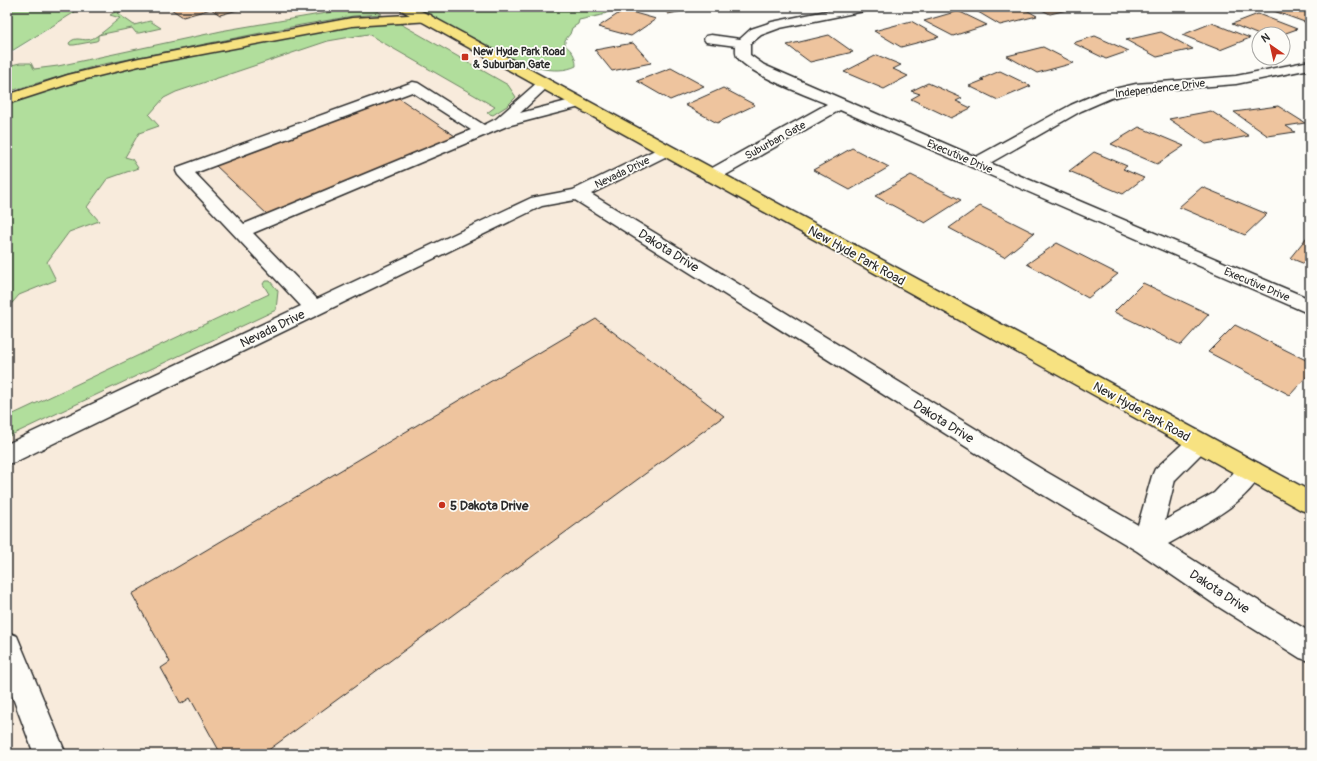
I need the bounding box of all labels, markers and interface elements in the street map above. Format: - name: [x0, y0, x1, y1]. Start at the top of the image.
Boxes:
- north arrow: [1251, 26, 1291, 66]
- text: N: [1259, 30, 1273, 46]
- place label: New Hyde Park Road & Suburban Gate: [473, 45, 565, 71]
- marker: New Hyde Park Road & Suburban Gate: [460, 52, 470, 62]
- street label: Independence Drive: [1114, 76, 1206, 100]
- street label: Suburban Gate: [743, 118, 808, 162]
- street label: Executive Drive: [925, 137, 995, 176]
- street label: Nevada Drive: [593, 153, 652, 191]
- street label: New Hyde Park Road: [805, 223, 908, 289]
- street label: Dakota Drive: [635, 226, 702, 276]
- street label: Executive Drive: [1222, 265, 1292, 304]
- street label: Nevada Drive: [237, 306, 308, 351]
- street label: New Hyde Park Road: [1090, 379, 1193, 445]
- street label: Dakota Drive: [910, 397, 977, 447]
- place label: 5 Dakota Drive: [450, 498, 529, 514]
- marker: 5 Dakota Drive: [437, 500, 447, 510]
- street label: Dakota Drive: [1186, 566, 1253, 618]

